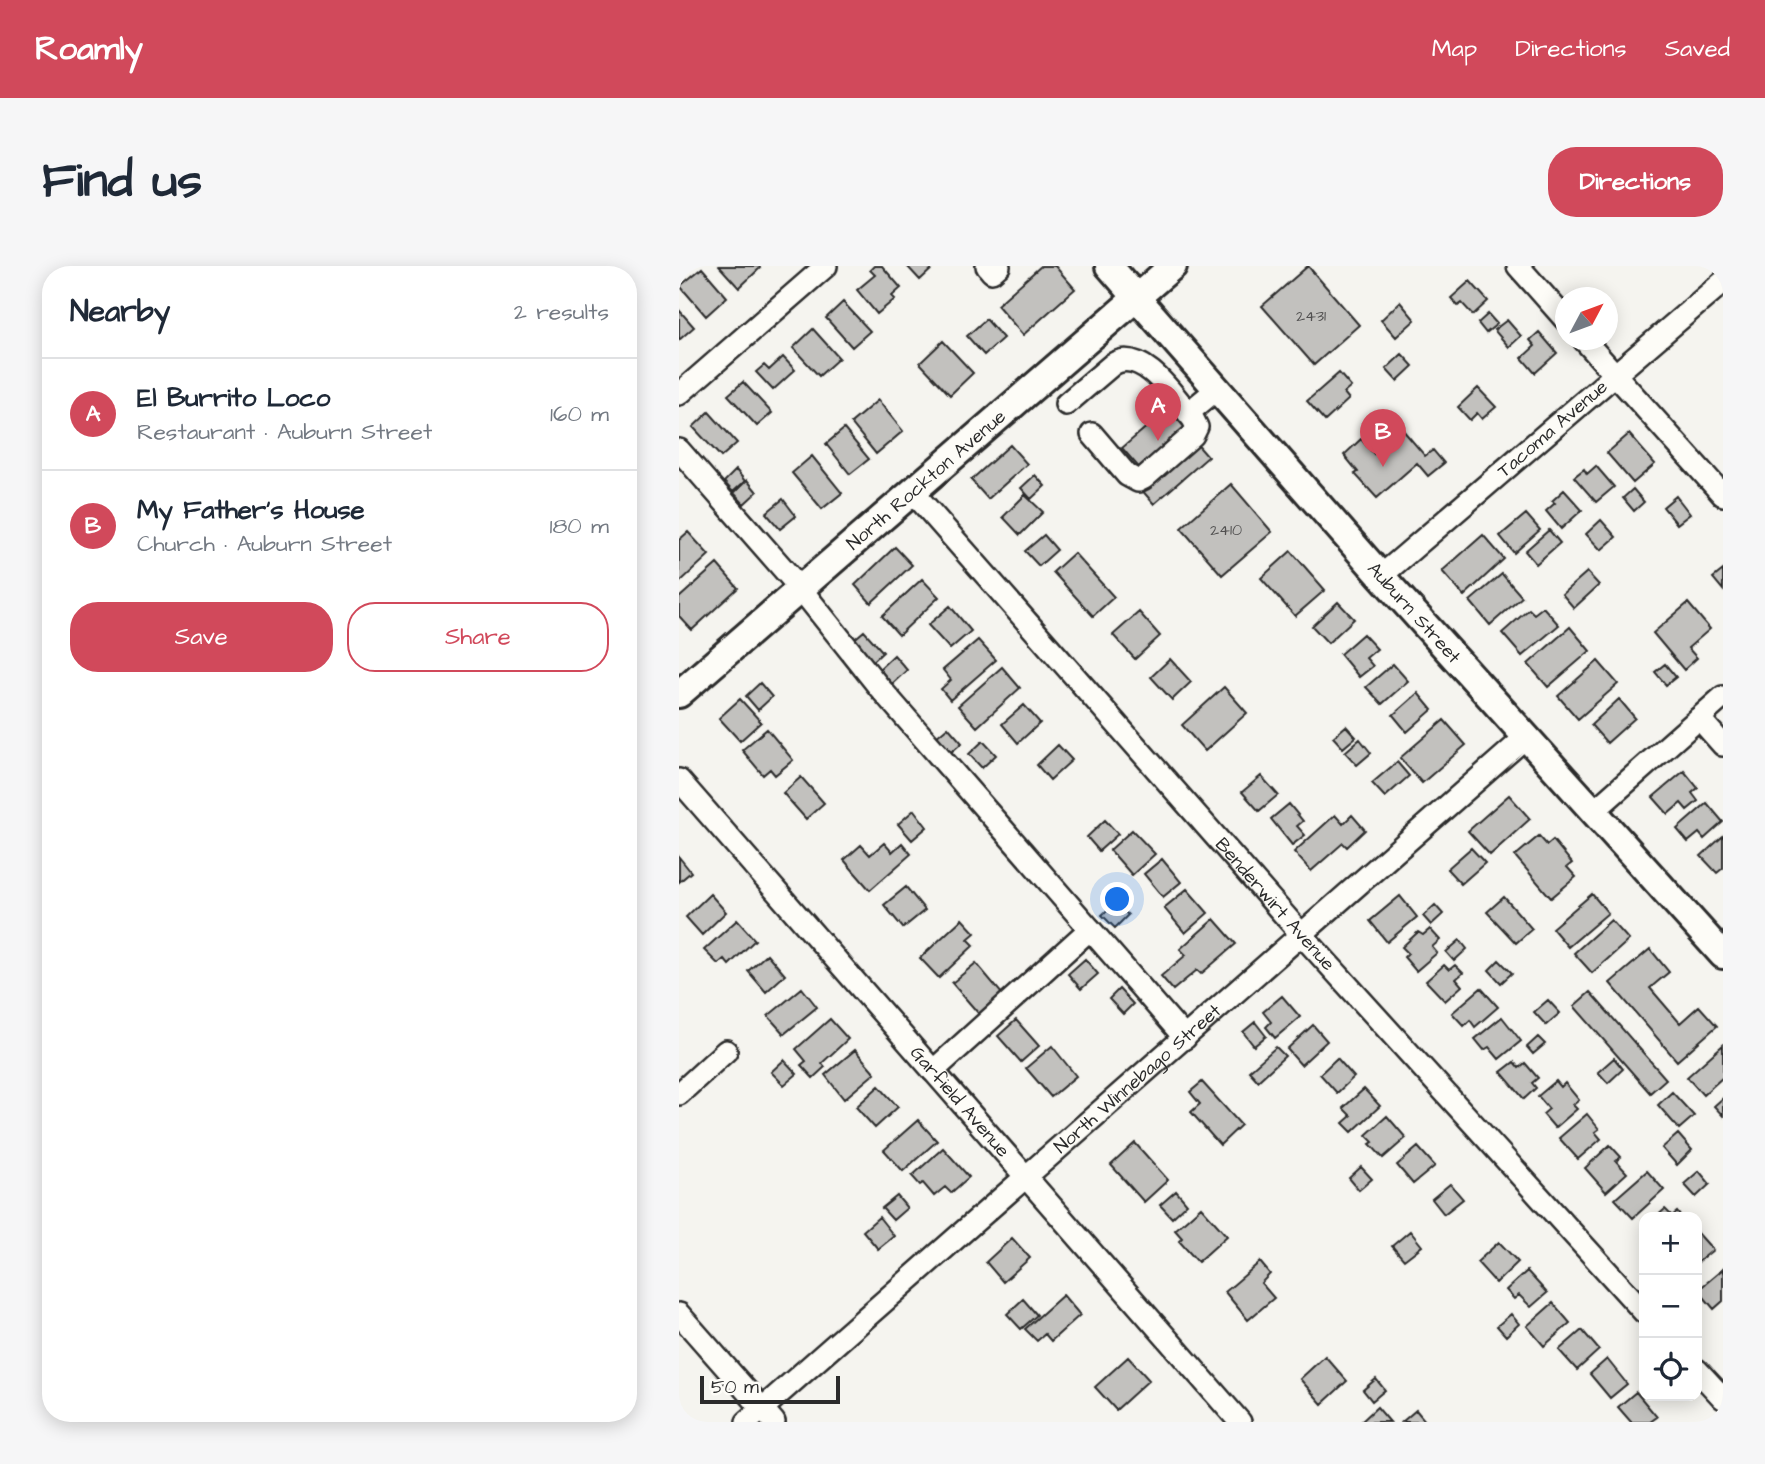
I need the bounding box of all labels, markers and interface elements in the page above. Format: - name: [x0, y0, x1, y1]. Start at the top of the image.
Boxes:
- text: Roamly: [35, 26, 143, 72]
- text: Map: [1432, 32, 1477, 66]
- text: Directions: [1515, 32, 1627, 66]
- text: Saved: [1665, 32, 1730, 66]
- button: Directions: [1548, 147, 1723, 217]
- text: Find us: [42, 148, 202, 216]
- north arrow: [1555, 287, 1618, 350]
- text: Nearby: [70, 291, 170, 333]
- text: 2 results: [514, 296, 609, 328]
- house number: 2431: [1296, 305, 1326, 327]
- street label: Tacoma Avenue: [1491, 373, 1614, 484]
- text: El Burrito Loco: [137, 380, 330, 416]
- pin: A: [1135, 383, 1181, 441]
- text: A: [86, 398, 100, 430]
- text: 160 m: [550, 398, 609, 430]
- street label: North Rockton Avenue: [841, 403, 1012, 557]
- pin: B: [1360, 409, 1406, 467]
- text: Restaurant · Auburn Street: [137, 416, 432, 448]
- text: My Father's House: [137, 492, 365, 528]
- text: B: [85, 510, 101, 542]
- text: 180 m: [550, 510, 609, 542]
- house number: 2410: [1210, 519, 1242, 541]
- text: Church · Auburn Street: [137, 528, 392, 560]
- street label: Auburn Street: [1361, 556, 1467, 670]
- button: Save: [70, 602, 333, 672]
- button: Share: [347, 602, 609, 672]
- street label: Benderwirt Avenue: [1209, 832, 1341, 977]
- your location: [1100, 882, 1134, 916]
- street label: North Winnebago Street: [1048, 997, 1227, 1160]
- street label: Garfield Avenue: [904, 1040, 1016, 1163]
- map controls: [1639, 1212, 1702, 1401]
- button: +: [1639, 1212, 1702, 1275]
- button: −: [1639, 1275, 1702, 1338]
- button: locate: [1639, 1338, 1702, 1401]
- scale bar: [700, 1373, 840, 1405]
- text: 50 m: [711, 1374, 759, 1401]

